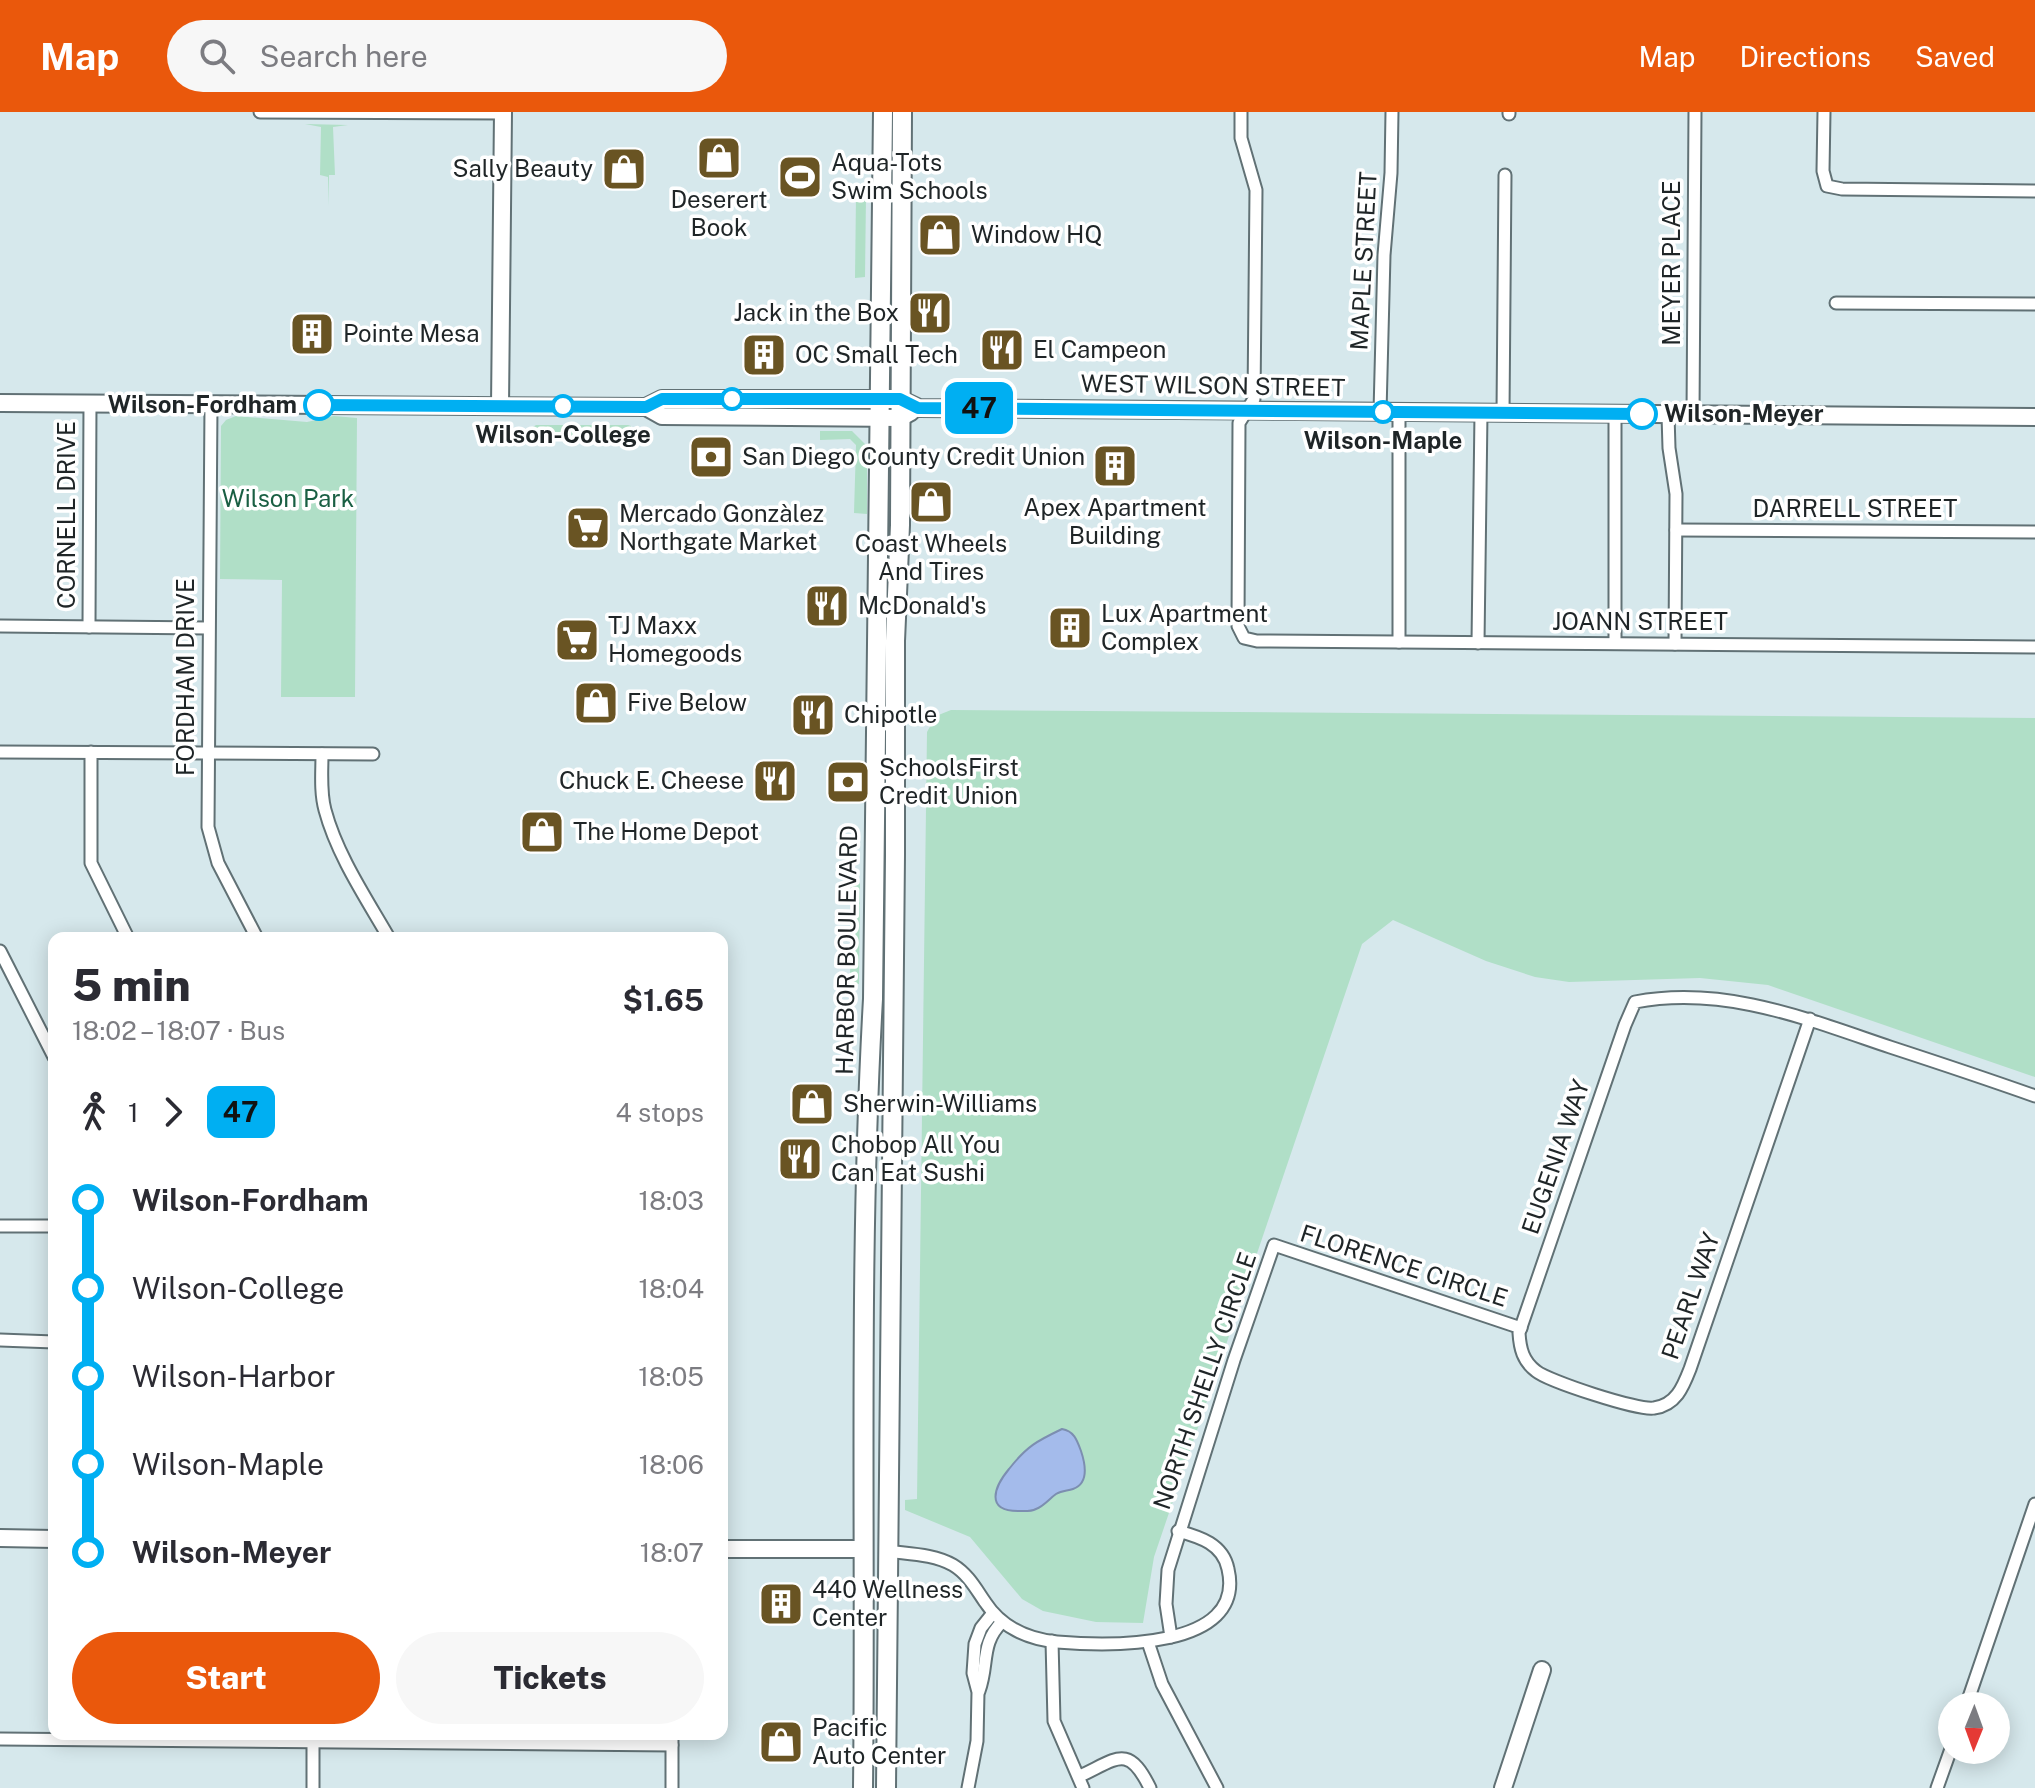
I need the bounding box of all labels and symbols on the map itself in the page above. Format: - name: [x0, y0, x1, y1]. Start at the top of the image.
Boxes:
- shop icon: Deserert Book: [695, 134, 743, 182]
- shop icon: Sally Beauty: [600, 145, 648, 193]
- place label: Aqua-Tots Swim Schools: [831, 148, 988, 204]
- sports icon: Aqua-Tots Swim Schools: [776, 153, 824, 201]
- place label: Sally Beauty: [452, 154, 593, 182]
- street label: MAPLE STREET: [1344, 171, 1382, 351]
- street label: MEYER PLACE: [1657, 180, 1685, 346]
- place label: Deserert Book: [670, 185, 768, 241]
- shop icon: Window HQ: [916, 211, 964, 259]
- place label: Window HQ: [971, 220, 1102, 248]
- restaurant icon: Jack in the Box: [906, 289, 954, 337]
- place label: Jack in the Box: [734, 298, 899, 326]
- building icon: Pointe Mesa: [288, 310, 336, 358]
- place label: Pointe Mesa: [343, 319, 479, 347]
- restaurant icon: El Campeon: [978, 326, 1026, 374]
- building icon: OC Small Tech: [740, 331, 788, 379]
- place label: El Campeon: [1033, 335, 1166, 363]
- place label: OC Small Tech: [795, 340, 958, 368]
- street label: WEST WILSON STREET: [1080, 369, 1346, 401]
- line badge: 47: [943, 382, 1015, 434]
- unlabelled marker: [721, 388, 743, 410]
- place label: Wilson-Fordham: [108, 390, 297, 418]
- marker: Wilson-Fordham: [304, 390, 334, 420]
- marker: Wilson-College: [552, 395, 574, 417]
- marker: Wilson-Meyer: [1627, 399, 1657, 429]
- place label: Wilson-Meyer: [1664, 399, 1824, 427]
- marker: Wilson-Maple: [1372, 401, 1394, 423]
- place label: Wilson-College: [475, 420, 651, 448]
- street label: CORNELL DRIVE: [52, 421, 80, 609]
- place label: Wilson-Maple: [1304, 426, 1462, 454]
- bank icon: San Diego County Credit Union: [687, 433, 735, 481]
- place label: San Diego County Credit Union: [742, 442, 1085, 470]
- building icon: Apex Apartment Building: [1091, 442, 1139, 490]
- shop icon: Coast Wheels And Tires: [907, 478, 955, 526]
- park label: Wilson Park: [222, 484, 354, 512]
- place label: Apex Apartment Building: [1023, 493, 1207, 549]
- street label: DARRELL STREET: [1753, 494, 1957, 522]
- place label: Mercado Gonzàlez Northgate Market: [619, 499, 824, 555]
- supermarket icon: Mercado Gonzàlez Northgate Market: [564, 504, 612, 552]
- place label: Coast Wheels And Tires: [855, 529, 1007, 585]
- street label: FORDHAM DRIVE: [171, 578, 199, 776]
- restaurant icon: McDonald's: [803, 582, 851, 630]
- place label: McDonald's: [858, 591, 986, 619]
- place label: Lux Apartment Complex: [1101, 599, 1268, 655]
- building icon: Lux Apartment Complex: [1046, 604, 1094, 652]
- street label: JOANN STREET: [1552, 607, 1728, 635]
- place label: TJ Maxx Homegoods: [608, 611, 742, 667]
- supermarket icon: TJ Maxx Homegoods: [553, 616, 601, 664]
- shop icon: Five Below: [572, 679, 620, 727]
- place label: Five Below: [627, 688, 747, 716]
- restaurant icon: Chipotle: [789, 691, 837, 739]
- place label: Chipotle: [844, 700, 937, 728]
- place label: SchoolsFirst Credit Union: [879, 753, 1019, 809]
- restaurant icon: Chuck E. Cheese: [751, 757, 799, 805]
- bank icon: SchoolsFirst Credit Union: [824, 758, 872, 806]
- place label: Chuck E. Cheese: [559, 766, 744, 794]
- shop icon: The Home Depot: [518, 808, 566, 856]
- place label: The Home Depot: [573, 817, 759, 845]
- street label: HARBOR BOULEVARD: [830, 825, 862, 1075]
- street label: EUGENIA WAY: [1516, 1075, 1595, 1238]
- shop icon: Sherwin-Williams: [788, 1080, 836, 1128]
- place label: Sherwin-Williams: [843, 1089, 1037, 1117]
- place label: Chobop All You Can Eat Sushi: [831, 1130, 1000, 1186]
- restaurant icon: Chobop All You Can Eat Sushi: [776, 1135, 824, 1183]
- street label: FLORENCE CIRCLE: [1297, 1218, 1512, 1312]
- street label: PEARL WAY: [1655, 1228, 1725, 1363]
- street label: NORTH SHELLY CIRCLE: [1147, 1249, 1261, 1513]
- place label: 440 Wellness Center: [812, 1575, 963, 1631]
- building icon: 440 Wellness Center: [757, 1580, 805, 1628]
- north arrow: [1938, 1692, 2010, 1764]
- place label: Pacific Auto Center: [812, 1713, 946, 1769]
- shop icon: Pacific Auto Center: [757, 1718, 805, 1766]

